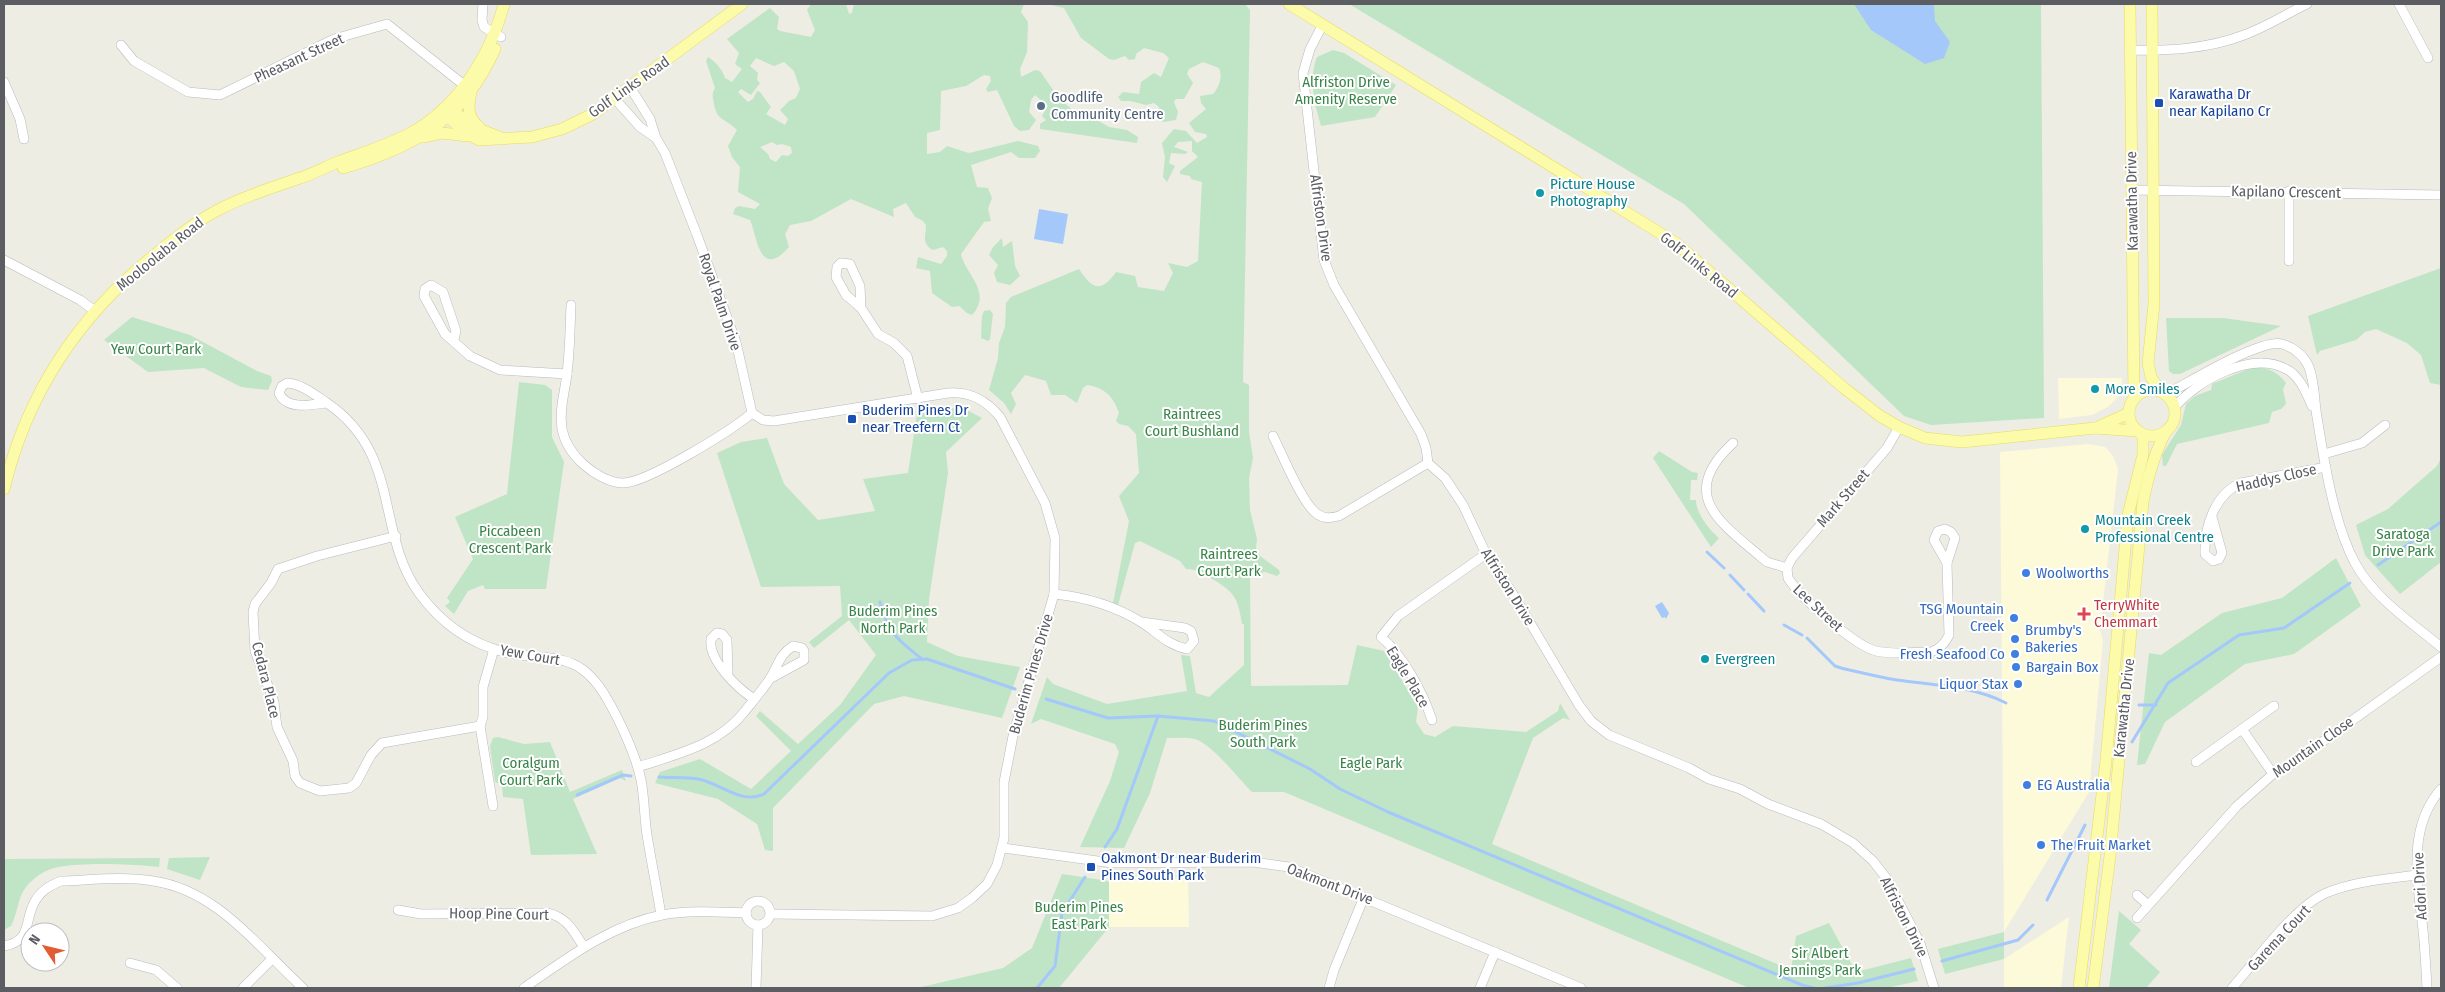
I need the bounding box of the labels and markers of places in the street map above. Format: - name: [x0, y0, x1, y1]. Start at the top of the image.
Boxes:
- place label: Karawatha Dr near Kapilano Cr: [2169, 85, 2271, 120]
- place label: Goodlife Community Centre: [1051, 88, 1164, 123]
- marker: Karawatha Dr near Kapilano Cr: [2153, 97, 2165, 109]
- marker: Goodlife Community Centre: [1035, 100, 1047, 112]
- place label: Picture House Photography: [1550, 175, 1635, 210]
- marker: Picture House Photography: [1534, 187, 1546, 199]
- place label: More Smiles: [2105, 380, 2180, 398]
- marker: More Smiles: [2089, 383, 2101, 395]
- place label: Buderim Pines Dr near Treefern Ct: [862, 401, 969, 436]
- marker: Buderim Pines Dr near Treefern Ct: [846, 413, 858, 425]
- place label: Mountain Creek Professional Centre: [2095, 511, 2214, 546]
- marker: Mountain Creek Professional Centre: [2079, 523, 2091, 535]
- place label: Woolworths: [2036, 564, 2109, 582]
- marker: Woolworths: [2020, 567, 2032, 579]
- place label: TerryWhite Chemmart: [2094, 596, 2160, 631]
- place label: TSG Mountain Creek: [1920, 600, 2004, 635]
- marker: TerryWhite Chemmart: [2078, 608, 2090, 620]
- marker: TSG Mountain Creek: [2008, 612, 2020, 624]
- place label: Brumby's Bakeries: [2025, 621, 2082, 656]
- marker: Brumby's Bakeries: [2009, 633, 2021, 645]
- place label: Fresh Seafood Co: [1900, 645, 2005, 663]
- marker: Fresh Seafood Co: [2009, 648, 2021, 660]
- place label: Evergreen: [1715, 650, 1775, 668]
- marker: Evergreen: [1699, 653, 1711, 665]
- place label: Bargain Box: [2026, 658, 2099, 676]
- marker: Bargain Box: [2010, 661, 2022, 673]
- place label: Liquor Stax: [1939, 675, 2008, 693]
- marker: Liquor Stax: [2012, 678, 2024, 690]
- place label: EG Australia: [2037, 776, 2110, 794]
- marker: EG Australia: [2021, 779, 2033, 791]
- place label: The Fruit Market: [2051, 836, 2151, 854]
- marker: The Fruit Market: [2035, 839, 2047, 851]
- place label: Oakmont Dr near Buderim Pines South Park: [1101, 849, 1261, 884]
- marker: Oakmont Dr near Buderim Pines South Park: [1085, 861, 1097, 873]

